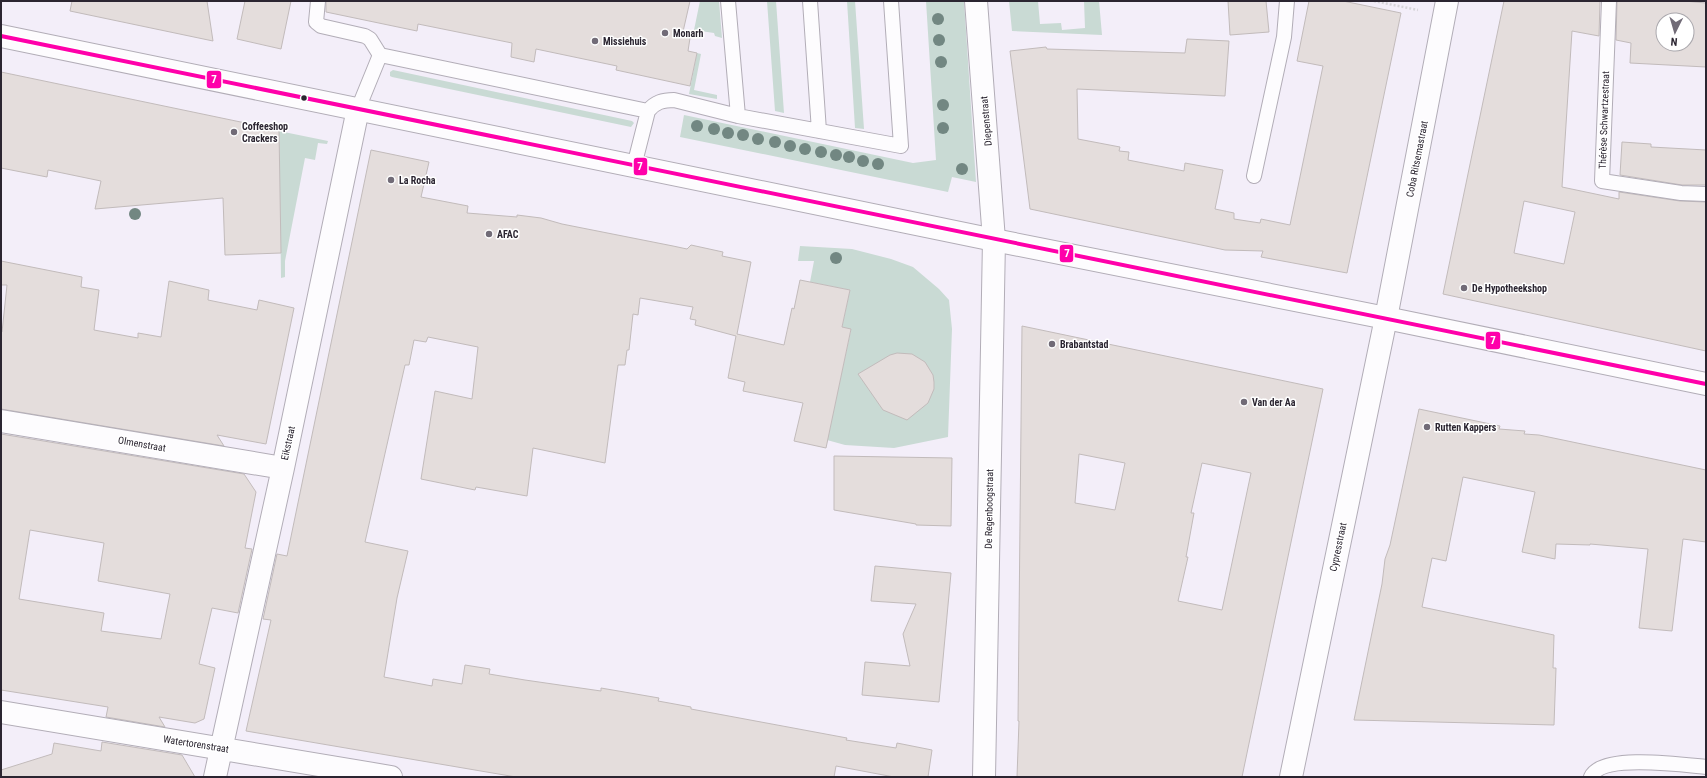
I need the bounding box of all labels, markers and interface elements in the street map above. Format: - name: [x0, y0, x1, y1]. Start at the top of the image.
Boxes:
- north arrow: [1655, 12, 1695, 52]
- marker: Monarh: [660, 28, 670, 38]
- place label: Monarh: [673, 28, 704, 39]
- text: N: [1670, 35, 1678, 48]
- marker: Missiehuis: [590, 36, 600, 46]
- place label: Missiehuis: [603, 36, 647, 47]
- line badge: 7: [206, 70, 222, 89]
- street label: Thérèse Schwartzestraat: [1597, 71, 1611, 169]
- text: 7: [211, 73, 217, 86]
- unlabelled marker: [299, 93, 309, 103]
- street label: Diepenstraat: [978, 96, 994, 146]
- street label: Coba Ritsemastraat: [1404, 120, 1430, 198]
- place label: Coffeeshop Crackers: [242, 121, 288, 144]
- marker: Coffeeshop Crackers: [229, 127, 239, 137]
- line badge: 7: [633, 157, 648, 176]
- text: 7: [637, 160, 643, 173]
- marker: La Rocha: [386, 175, 396, 185]
- place label: La Rocha: [399, 175, 436, 186]
- marker: AFAC: [484, 229, 494, 239]
- place label: AFAC: [497, 229, 519, 240]
- line badge: 7: [1059, 244, 1074, 263]
- text: 7: [1064, 247, 1070, 260]
- marker: De Hypotheekshop: [1459, 283, 1469, 293]
- place label: De Hypotheekshop: [1472, 283, 1547, 294]
- line badge: 7: [1485, 331, 1501, 350]
- text: 7: [1490, 334, 1496, 347]
- marker: Brabantstad: [1047, 339, 1057, 349]
- place label: Brabantstad: [1060, 339, 1108, 350]
- marker: Van der Aa: [1239, 397, 1249, 407]
- place label: Van der Aa: [1252, 397, 1296, 408]
- marker: Rutten Kappers: [1422, 422, 1432, 432]
- place label: Rutten Kappers: [1435, 422, 1497, 433]
- street label: Eikstraat: [279, 425, 297, 461]
- street label: Olmenstraat: [117, 434, 167, 454]
- street label: De Regenboogstraat: [983, 469, 995, 549]
- street label: Cypresstraat: [1327, 521, 1349, 573]
- street label: Watertorenstraat: [162, 733, 230, 755]

